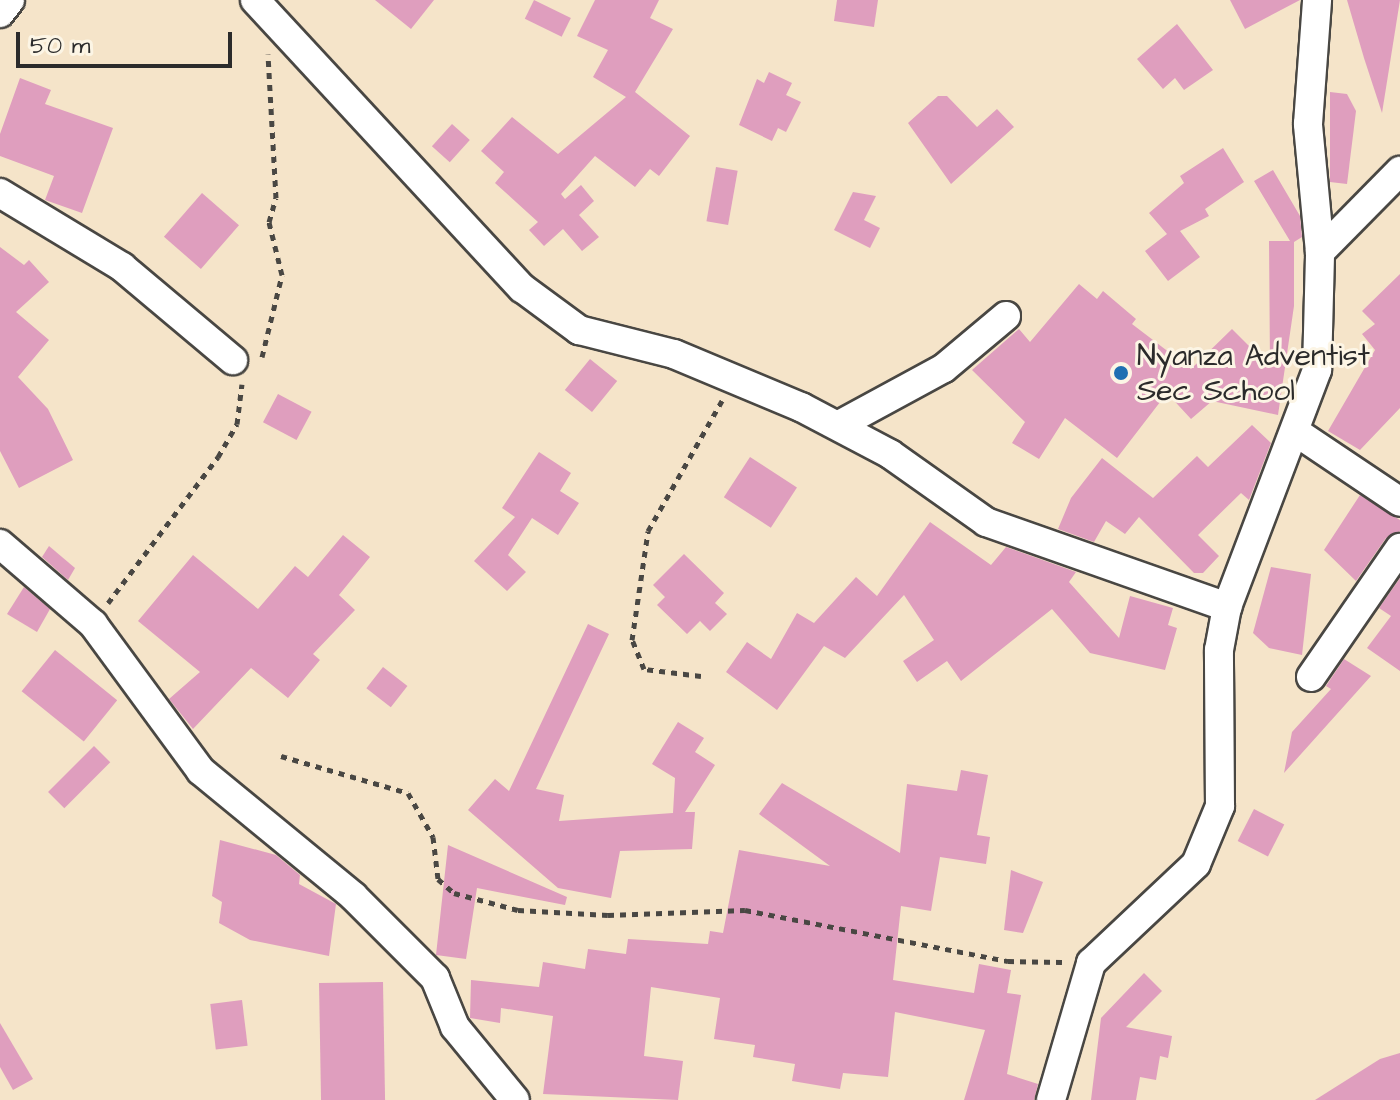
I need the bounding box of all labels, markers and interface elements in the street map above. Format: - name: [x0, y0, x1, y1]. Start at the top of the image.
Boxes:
- scale bar: [20, 16, 236, 66]
- text: 50 m: [30, 29, 90, 63]
- place label: Nyanza Adventist Sec School: [1137, 338, 1370, 408]
- marker: Nyanza Adventist Sec School: [1112, 364, 1130, 382]

